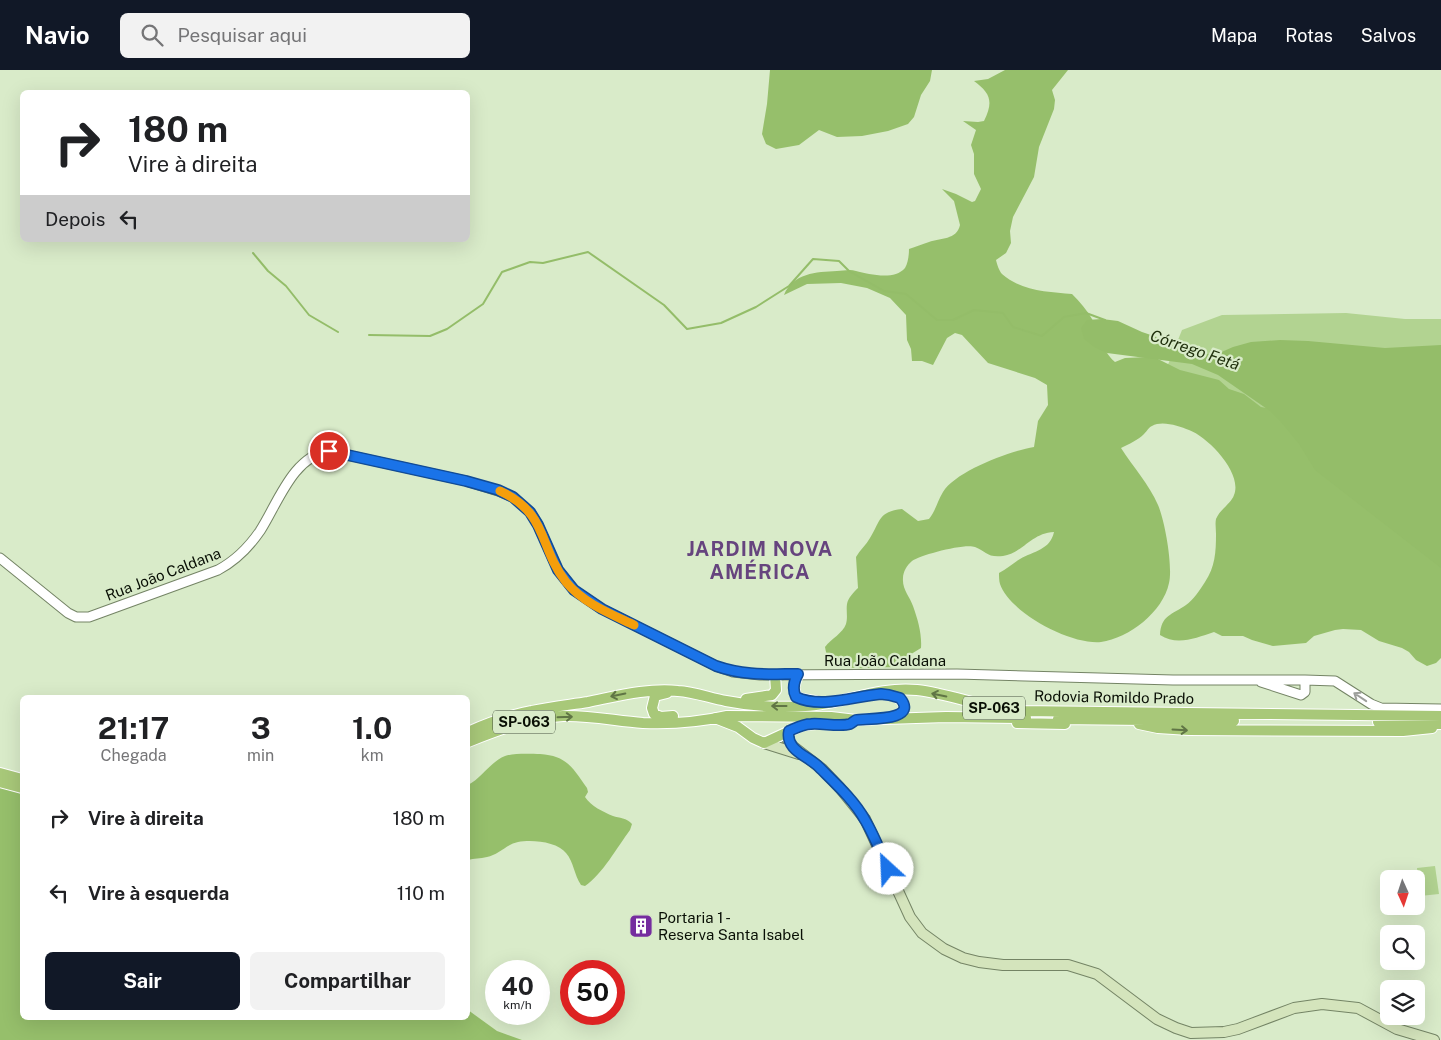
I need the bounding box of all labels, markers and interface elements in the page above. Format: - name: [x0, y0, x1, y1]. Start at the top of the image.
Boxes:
- search box: [120, 13, 470, 58]
- text: Navio: [25, 21, 90, 49]
- icon: search: [138, 21, 166, 49]
- text: Pesquisar aqui: [178, 24, 307, 46]
- text: Mapa: [1211, 25, 1257, 46]
- text: Rotas: [1285, 25, 1333, 46]
- text: Salvos: [1361, 25, 1416, 46]
- text: 180 m: [128, 109, 228, 150]
- icon: right: [45, 110, 110, 175]
- text: Vire à direita: [128, 151, 258, 177]
- icon: left: [115, 205, 143, 233]
- text: Depois: [45, 208, 105, 230]
- water label: Córrego Fetá: [1148, 326, 1242, 374]
- pin: [308, 430, 350, 472]
- icon: arrive: [315, 437, 343, 465]
- district label: JARDIM NOVA AMÉRICA: [687, 537, 833, 584]
- street label: Rua João Caldana: [103, 544, 223, 604]
- street label: Rua João Caldana: [824, 652, 946, 669]
- street label: Rodovia Romildo Prado: [1034, 687, 1194, 707]
- one-way arrow: [932, 689, 948, 699]
- one-way arrow: [611, 691, 627, 700]
- one-way arrow: [1353, 692, 1367, 702]
- road number: SP-063: [963, 696, 1025, 720]
- one-way arrow: [771, 701, 788, 711]
- text: 21:17: [98, 710, 169, 746]
- text: 3: [251, 710, 271, 746]
- text: 1.0: [352, 710, 392, 746]
- road number: SP-063: [493, 710, 555, 734]
- one-way arrow: [556, 712, 572, 721]
- one-way arrow: [1171, 725, 1187, 734]
- text: Chegada: [100, 746, 167, 765]
- text: min: [247, 746, 274, 765]
- text: km: [361, 746, 384, 765]
- icon: right: [45, 804, 73, 832]
- text: Vire à direita: [88, 807, 204, 829]
- text: 180 m: [392, 807, 445, 829]
- position arrow: [861, 842, 913, 894]
- north arrow: [1380, 870, 1425, 915]
- map controls: [1380, 870, 1425, 1025]
- icon: left: [45, 879, 73, 907]
- text: Vire à esquerda: [88, 882, 229, 904]
- text: 110 m: [397, 882, 445, 904]
- place label: Portaria 1 - Reserva Santa Isabel: [658, 909, 804, 943]
- building icon: Portaria 1 - Reserva Santa Isabel: [628, 913, 654, 939]
- button: search: [1380, 925, 1425, 970]
- button: Sair: [45, 952, 240, 1010]
- button: Compartilhar: [250, 952, 445, 1010]
- speed limit sign: 50: [560, 960, 625, 1025]
- text: 40: [501, 971, 534, 1001]
- button: layers: [1380, 980, 1425, 1025]
- text: km/h: [503, 998, 532, 1012]

